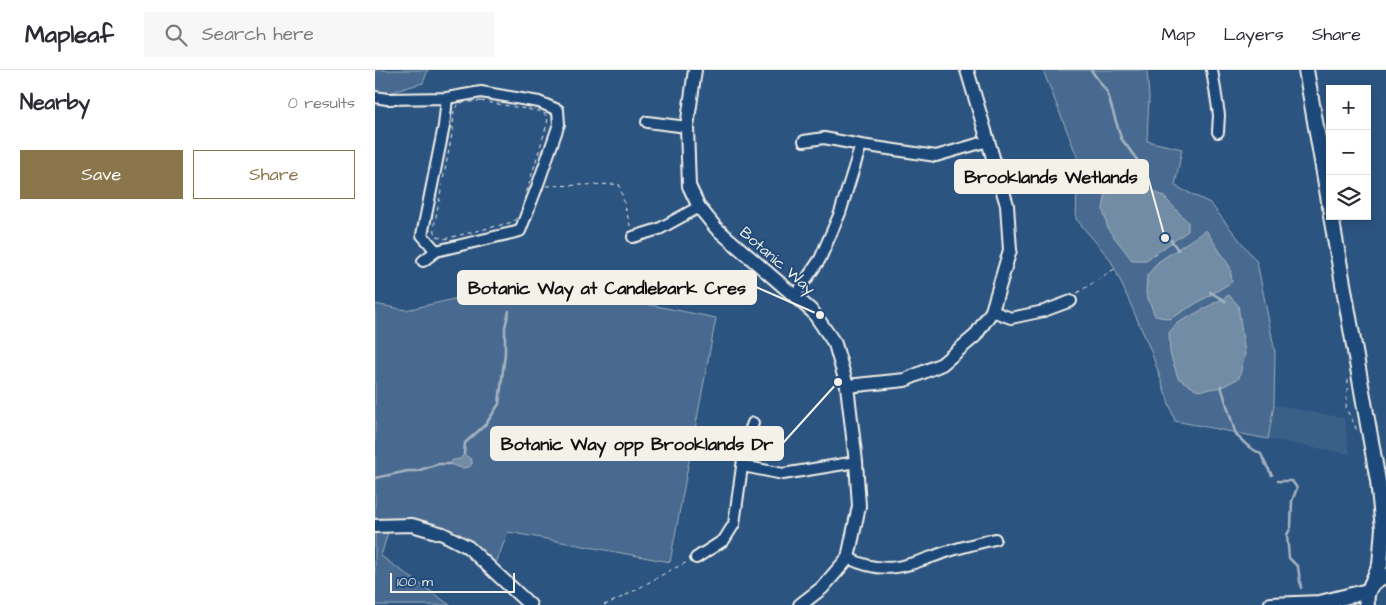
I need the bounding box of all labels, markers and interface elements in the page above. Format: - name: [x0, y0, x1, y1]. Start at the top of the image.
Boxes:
- search box: [144, 12, 494, 57]
- text: Mapleaf: [25, 18, 114, 52]
- icon: search: [162, 21, 190, 49]
- text: Search here: [202, 21, 314, 48]
- text: Map: [1161, 22, 1195, 47]
- text: Layers: [1223, 22, 1284, 47]
- text: Share: [1312, 22, 1361, 47]
- map controls: [1326, 85, 1371, 220]
- button: +: [1326, 85, 1371, 130]
- text: Nearby: [20, 88, 90, 117]
- text: 0 results: [288, 92, 355, 114]
- button: −: [1326, 130, 1371, 175]
- button: Save: [20, 150, 183, 199]
- button: Share: [193, 150, 355, 199]
- callout: Brooklands Wetlands: [955, 160, 1148, 193]
- text: Brooklands Wetlands: [964, 165, 1138, 190]
- button: layers: [1326, 175, 1371, 220]
- street label: Botanic Way: [734, 222, 820, 301]
- callout: Botanic Way at Candlebark Cres: [458, 271, 756, 304]
- text: Botanic Way at Candlebark Cres: [468, 276, 746, 302]
- callout: Botanic Way opp Brooklands Dr: [491, 427, 783, 460]
- text: Botanic Way opp Brooklands Dr: [501, 432, 773, 458]
- scale bar: [390, 570, 515, 593]
- text: 100 m: [397, 572, 433, 592]

